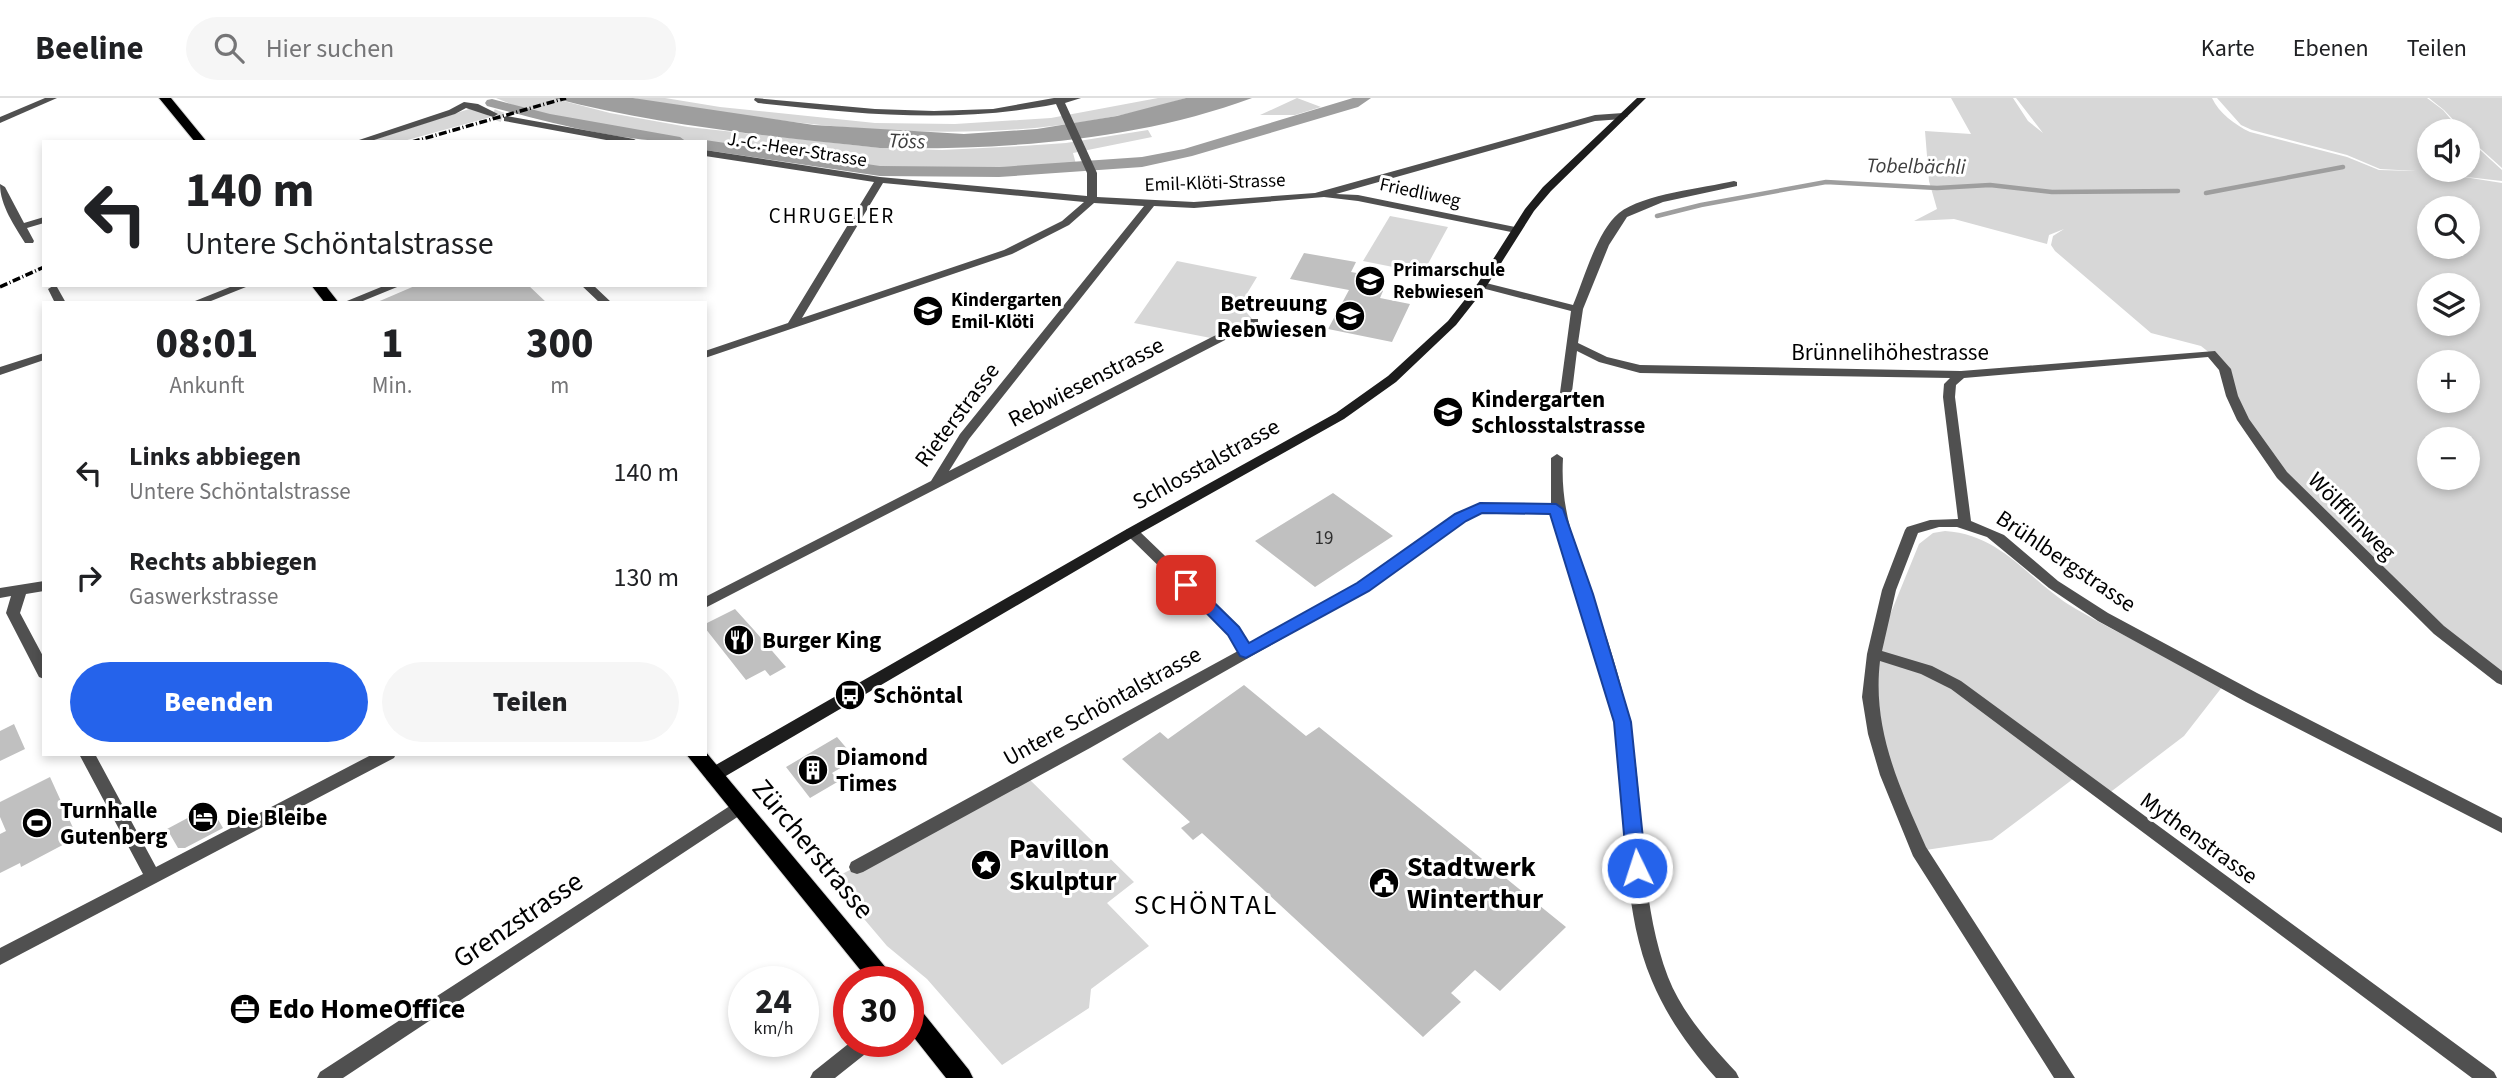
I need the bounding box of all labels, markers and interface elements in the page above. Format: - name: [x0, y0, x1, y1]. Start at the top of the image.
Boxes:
- search box: [186, 17, 676, 80]
- text: Beeline: [35, 25, 144, 72]
- icon: search: [210, 29, 248, 67]
- text: Hier suchen: [266, 30, 394, 67]
- text: Karte: [2201, 31, 2255, 66]
- text: Ebenen: [2293, 31, 2369, 66]
- text: Teilen: [2407, 31, 2467, 66]
- map controls: [2417, 119, 2480, 490]
- button: sound: [2417, 119, 2480, 182]
- water label: Töss: [888, 125, 926, 157]
- street label: J.-C.-Heer-Strasse: [725, 126, 869, 174]
- water label: Tobelbächli: [1866, 150, 1967, 182]
- text: 140 m: [185, 156, 314, 226]
- street label: Emil-Klöti-Strasse: [1144, 167, 1286, 199]
- icon: left: [70, 168, 161, 259]
- street label: Friedliweg: [1377, 171, 1463, 215]
- button: search: [2417, 196, 2480, 259]
- district label: CHRUGELER: [769, 201, 895, 231]
- text: Untere Schöntalstrasse: [185, 221, 494, 267]
- place label: Primarschule Rebwiesen: [1393, 257, 1505, 306]
- school or university icon: Primarschule Rebwiesen: [1353, 264, 1387, 298]
- button: layers: [2417, 273, 2480, 336]
- place label: Kindergarten Emil-Klöti: [951, 287, 1062, 336]
- place label: Betreuung Rebwiesen: [1217, 287, 1327, 346]
- school or university icon: Kindergarten Emil-Klöti: [911, 294, 945, 328]
- school or university icon: Betreuung Rebwiesen: [1333, 299, 1367, 333]
- text: 08:01: [156, 314, 258, 374]
- text: 1: [381, 314, 403, 374]
- text: 300: [526, 314, 593, 374]
- street label: Rebwiesenstrasse: [1002, 329, 1170, 435]
- street label: Brünnelihöhestrasse: [1791, 336, 1989, 369]
- button: +: [2417, 350, 2480, 413]
- street label: Rieterstrasse: [907, 356, 1007, 474]
- text: Ankunft: [169, 369, 244, 402]
- text: Min.: [372, 369, 413, 402]
- text: m: [550, 369, 569, 402]
- place label: Kindergarten Schlosstalstrasse: [1471, 383, 1645, 442]
- school or university icon: Kindergarten Schlosstalstrasse: [1431, 395, 1465, 429]
- street label: Schlosstalstrasse: [1126, 410, 1286, 518]
- button: −: [2417, 427, 2480, 490]
- text: Links abbiegen: [129, 438, 301, 475]
- icon: left: [70, 454, 108, 492]
- text: 140 m: [613, 454, 679, 491]
- street label: Wölfflinweg: [2300, 464, 2404, 568]
- text: Untere Schöntalstrasse: [129, 475, 351, 508]
- street label: Brühlbergstrasse: [1989, 502, 2143, 620]
- house number: 19: [1315, 525, 1333, 552]
- text: Rechts abbiegen: [129, 543, 317, 580]
- pin: [1156, 555, 1216, 615]
- icon: right: [70, 559, 108, 597]
- text: 130 m: [613, 559, 679, 596]
- icon: arrive: [1167, 566, 1205, 604]
- text: Gaswerkstrasse: [129, 580, 278, 613]
- restaurant icon: Burger King: [722, 623, 756, 657]
- place label: Burger King: [762, 624, 881, 657]
- street label: Untere Schöntalstrasse: [997, 638, 1207, 774]
- button: Beenden: [70, 662, 368, 742]
- button: Teilen: [382, 662, 679, 742]
- bus stop icon: Schöntal: [833, 678, 867, 712]
- place label: Schöntal: [873, 679, 963, 712]
- place label: Diamond Times: [836, 741, 928, 800]
- building icon: Diamond Times: [796, 753, 830, 787]
- street label: Zürcherstrasse: [742, 770, 884, 928]
- street label: Mythenstrasse: [2133, 784, 2265, 892]
- place label: Turnhalle Gutenberg: [60, 794, 168, 853]
- hotel icon: Die Bleibe: [186, 800, 220, 834]
- place label: Die Bleibe: [226, 801, 327, 834]
- sports icon: Turnhalle Gutenberg: [20, 806, 54, 840]
- place label: Pavillon Skulptur: [1009, 829, 1117, 901]
- position arrow: [1600, 831, 1674, 905]
- place label: Stadtwerk Winterthur: [1407, 847, 1544, 919]
- place icon: Pavillon Skulptur: [969, 848, 1003, 882]
- street label: Grenzstrasse: [445, 862, 591, 978]
- public building icon: Stadtwerk Winterthur: [1367, 866, 1401, 900]
- district label: SCHÖNTAL: [1134, 885, 1278, 925]
- speed limit sign: 30: [833, 966, 924, 1057]
- text: 24: [755, 977, 792, 1027]
- place label: Edo HomeOffice: [268, 989, 465, 1029]
- office icon: Edo HomeOffice: [228, 992, 262, 1026]
- text: km/h: [754, 1016, 793, 1041]

